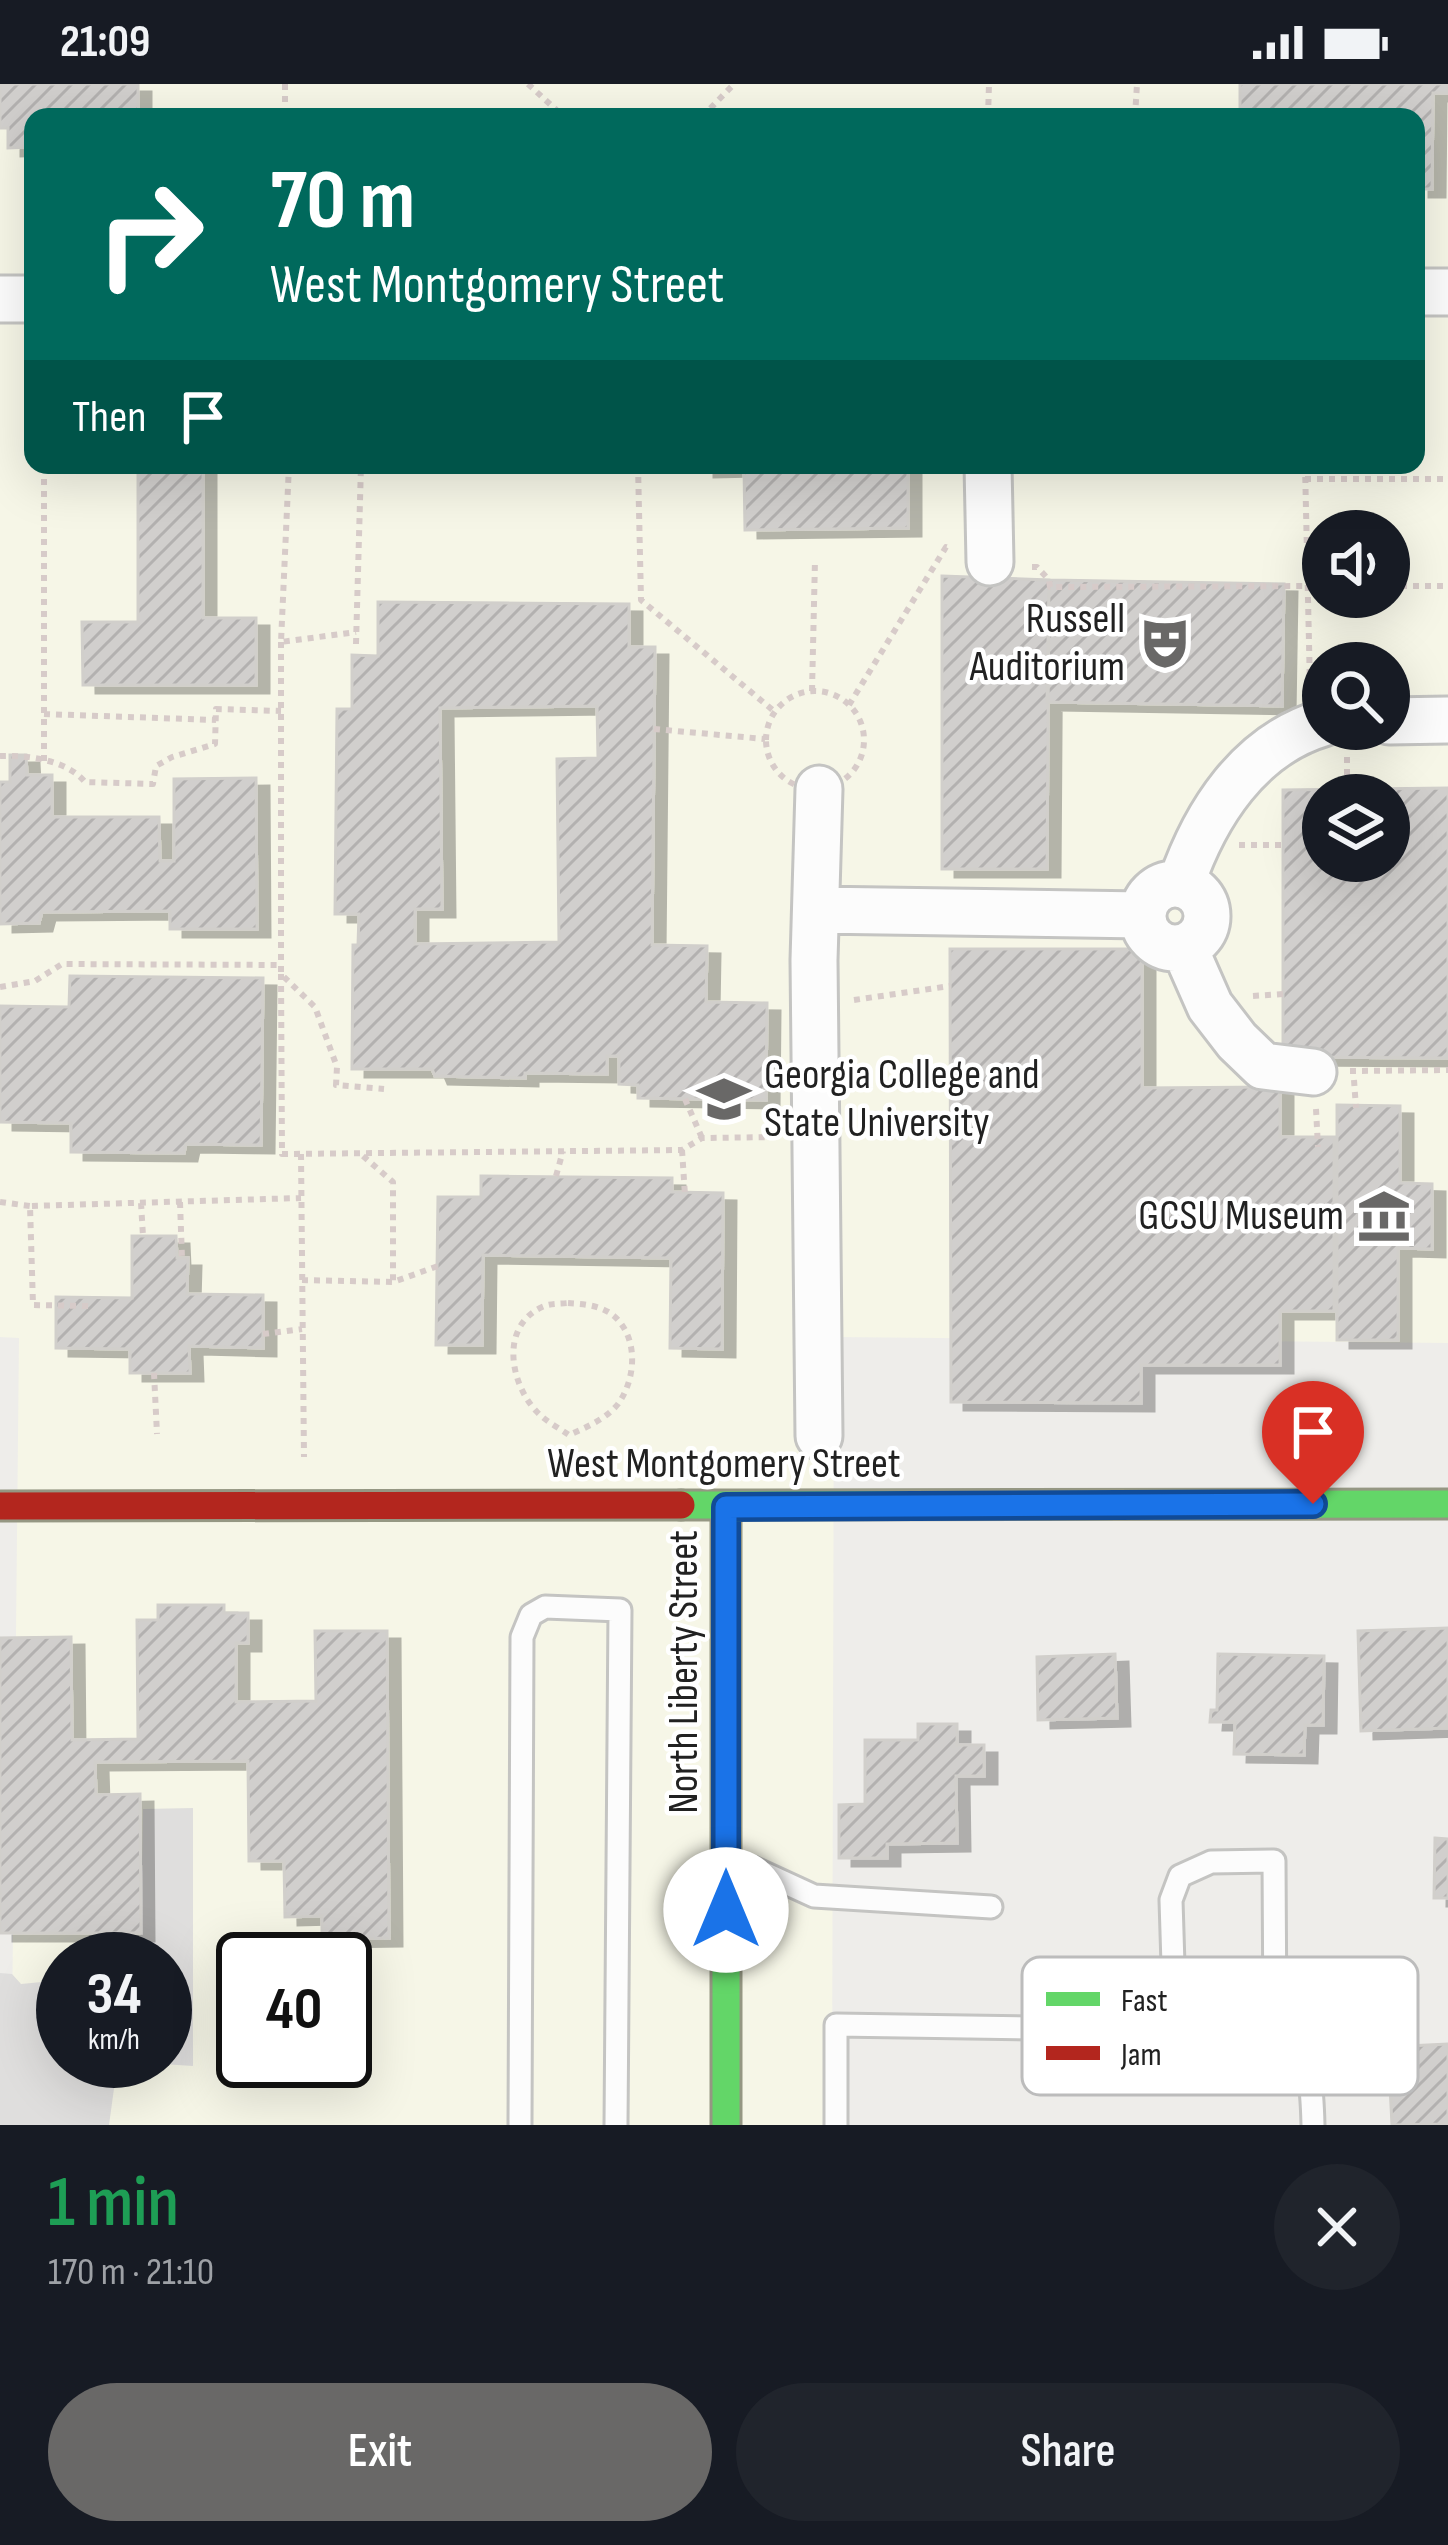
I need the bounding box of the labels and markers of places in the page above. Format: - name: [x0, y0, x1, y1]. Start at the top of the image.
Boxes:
- place label: Russell Auditorium: [969, 594, 1125, 693]
- theatre icon: Russell Auditorium: [1136, 614, 1194, 672]
- place label: Georgia College and State University: [764, 1050, 1039, 1149]
- school or university icon: Georgia College and State University: [695, 1070, 753, 1128]
- museum icon: GCSU Museum: [1355, 1187, 1413, 1245]
- place label: GCSU Museum: [1138, 1191, 1344, 1242]
- pin: [1262, 1381, 1364, 1504]

